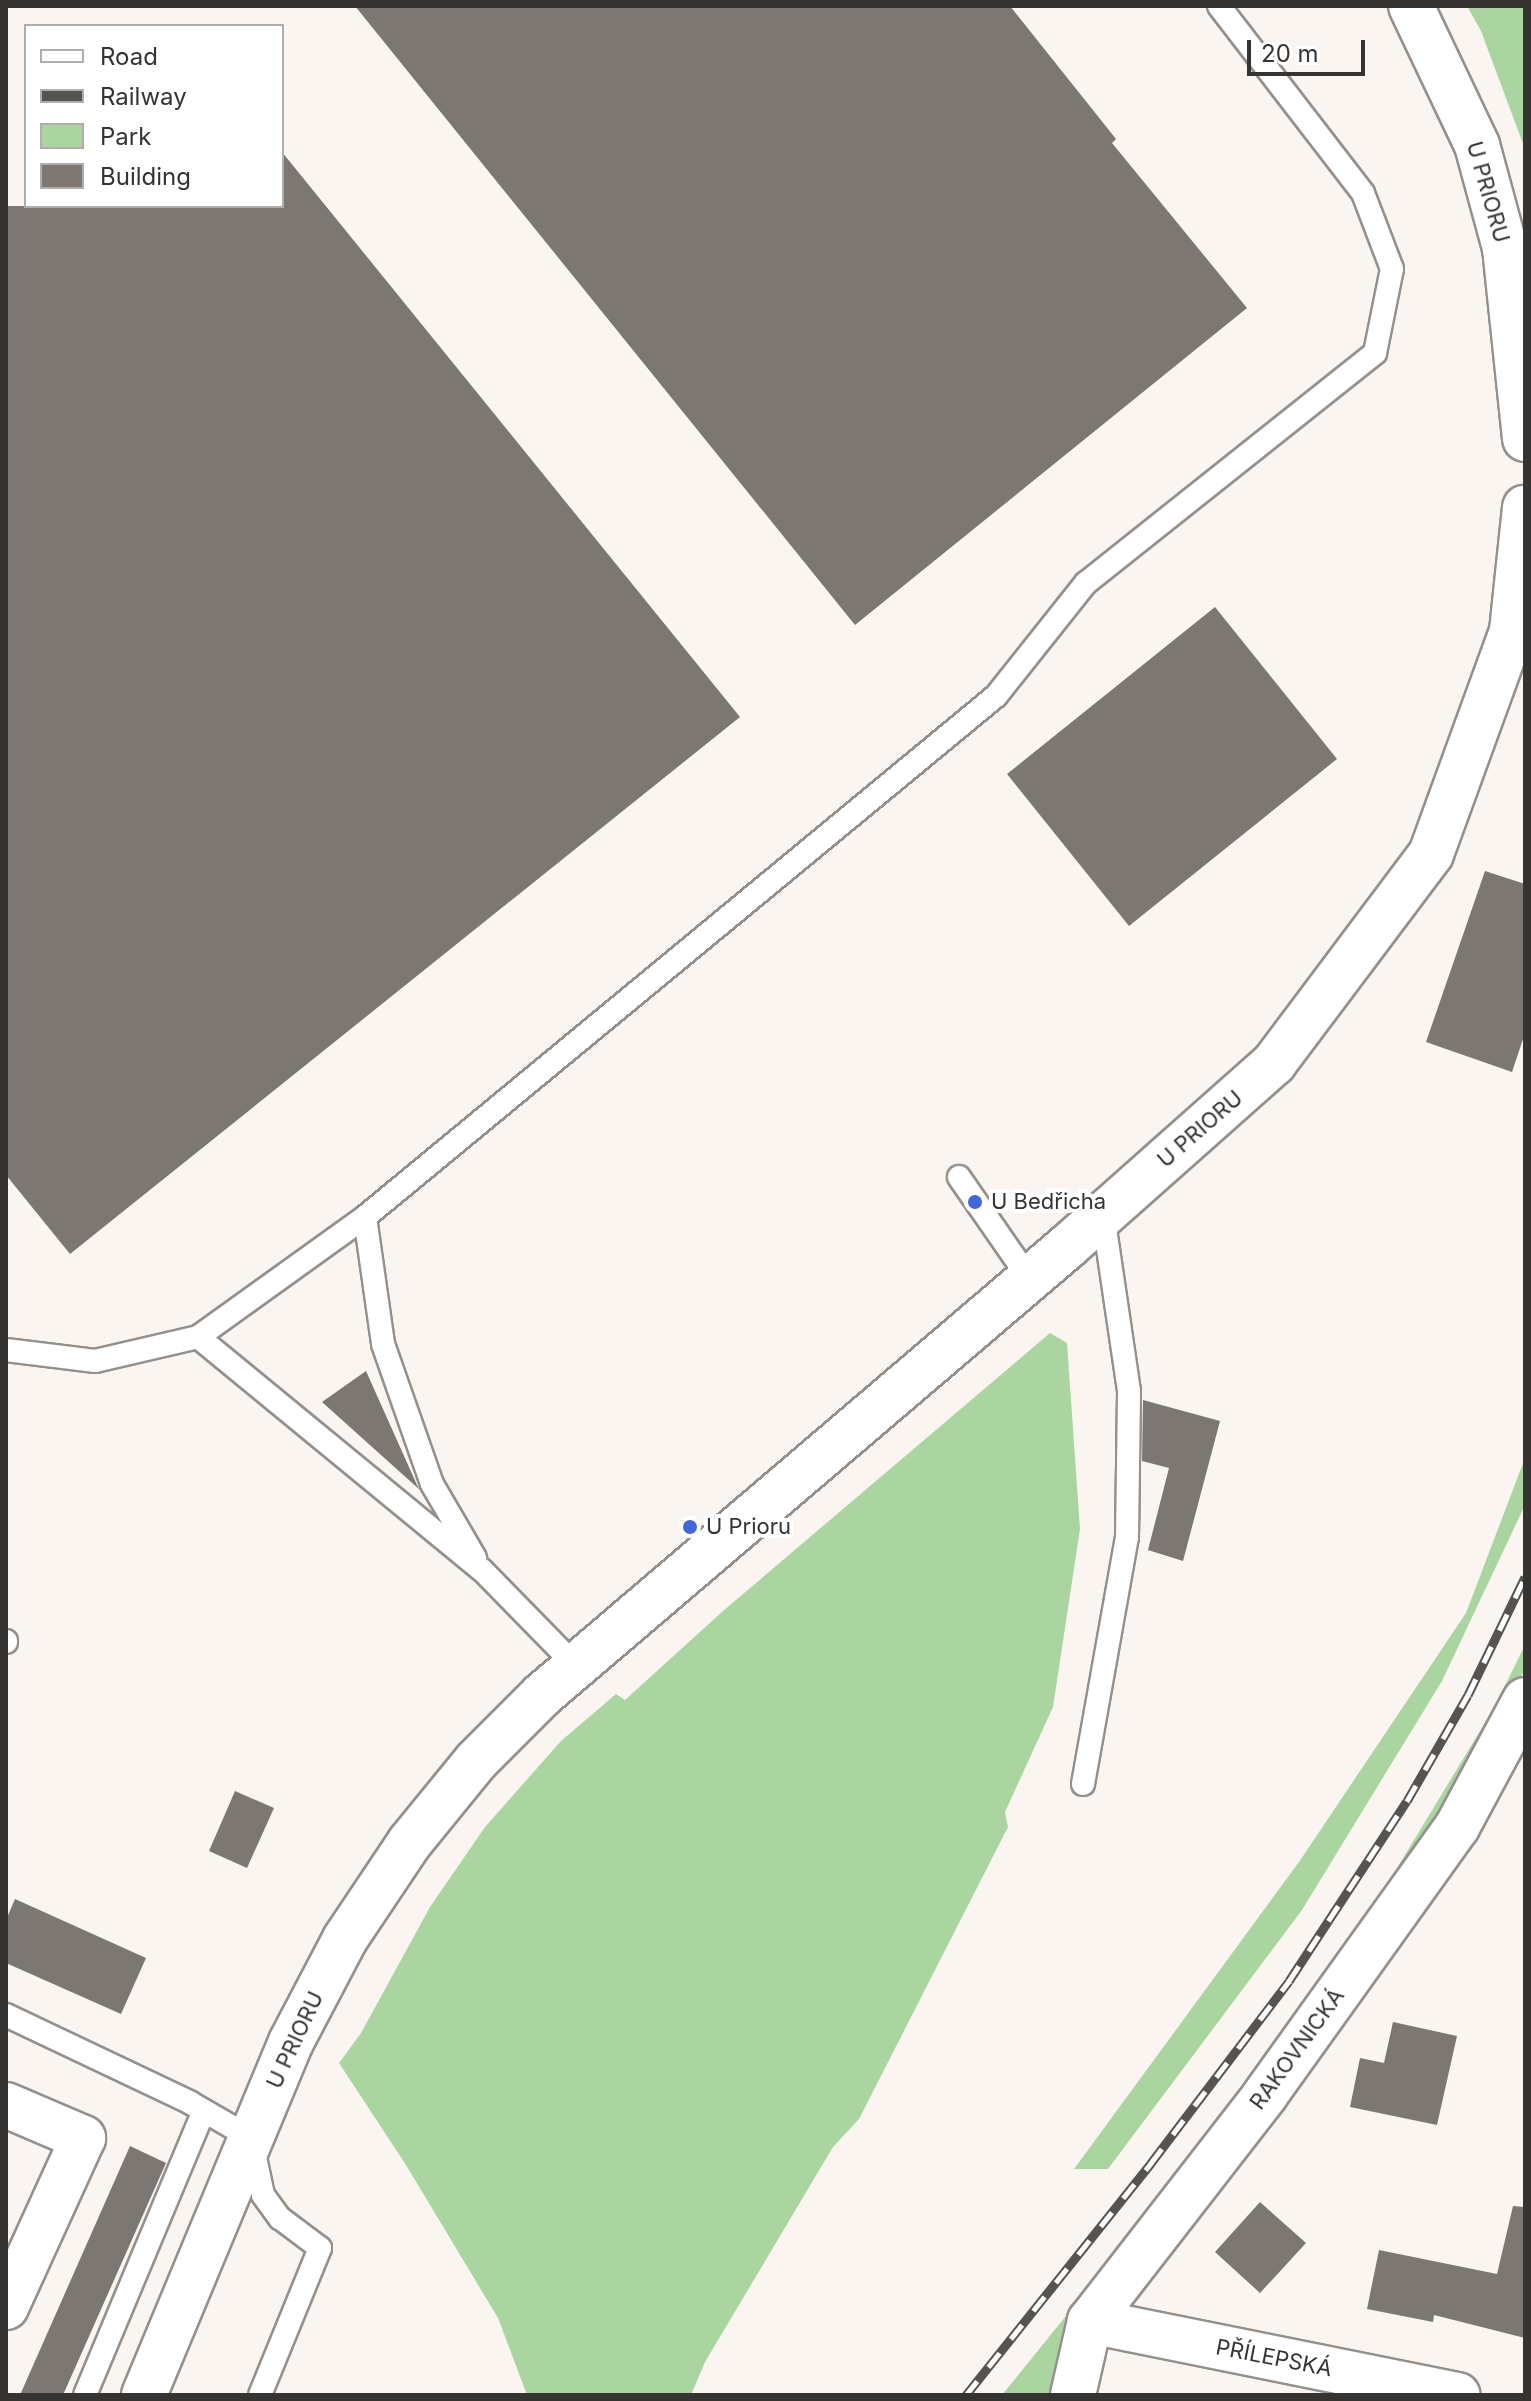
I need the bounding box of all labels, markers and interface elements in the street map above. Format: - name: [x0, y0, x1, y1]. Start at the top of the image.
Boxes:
- legend: [24, 24, 284, 208]
- scale bar: [1251, 24, 1369, 74]
- text: 20 m: [1261, 39, 1319, 68]
- text: Road: [100, 42, 158, 71]
- text: Railway: [100, 82, 187, 111]
- text: Park: [100, 122, 151, 151]
- street label: U PRIORU: [1461, 138, 1515, 246]
- text: Building: [100, 162, 191, 191]
- street label: U PRIORU: [1152, 1085, 1248, 1173]
- place label: U Bedřicha: [991, 1189, 1106, 1215]
- marker: U Bedřicha: [966, 1193, 984, 1211]
- place label: U Prioru: [706, 1514, 791, 1540]
- marker: U Prioru: [681, 1518, 699, 1536]
- street label: RAKOVNICKÁ: [1244, 1983, 1350, 2115]
- street label: U PRIORU: [261, 1987, 329, 2093]
- street label: PŘÍLEPSKÁ: [1214, 2334, 1334, 2382]

